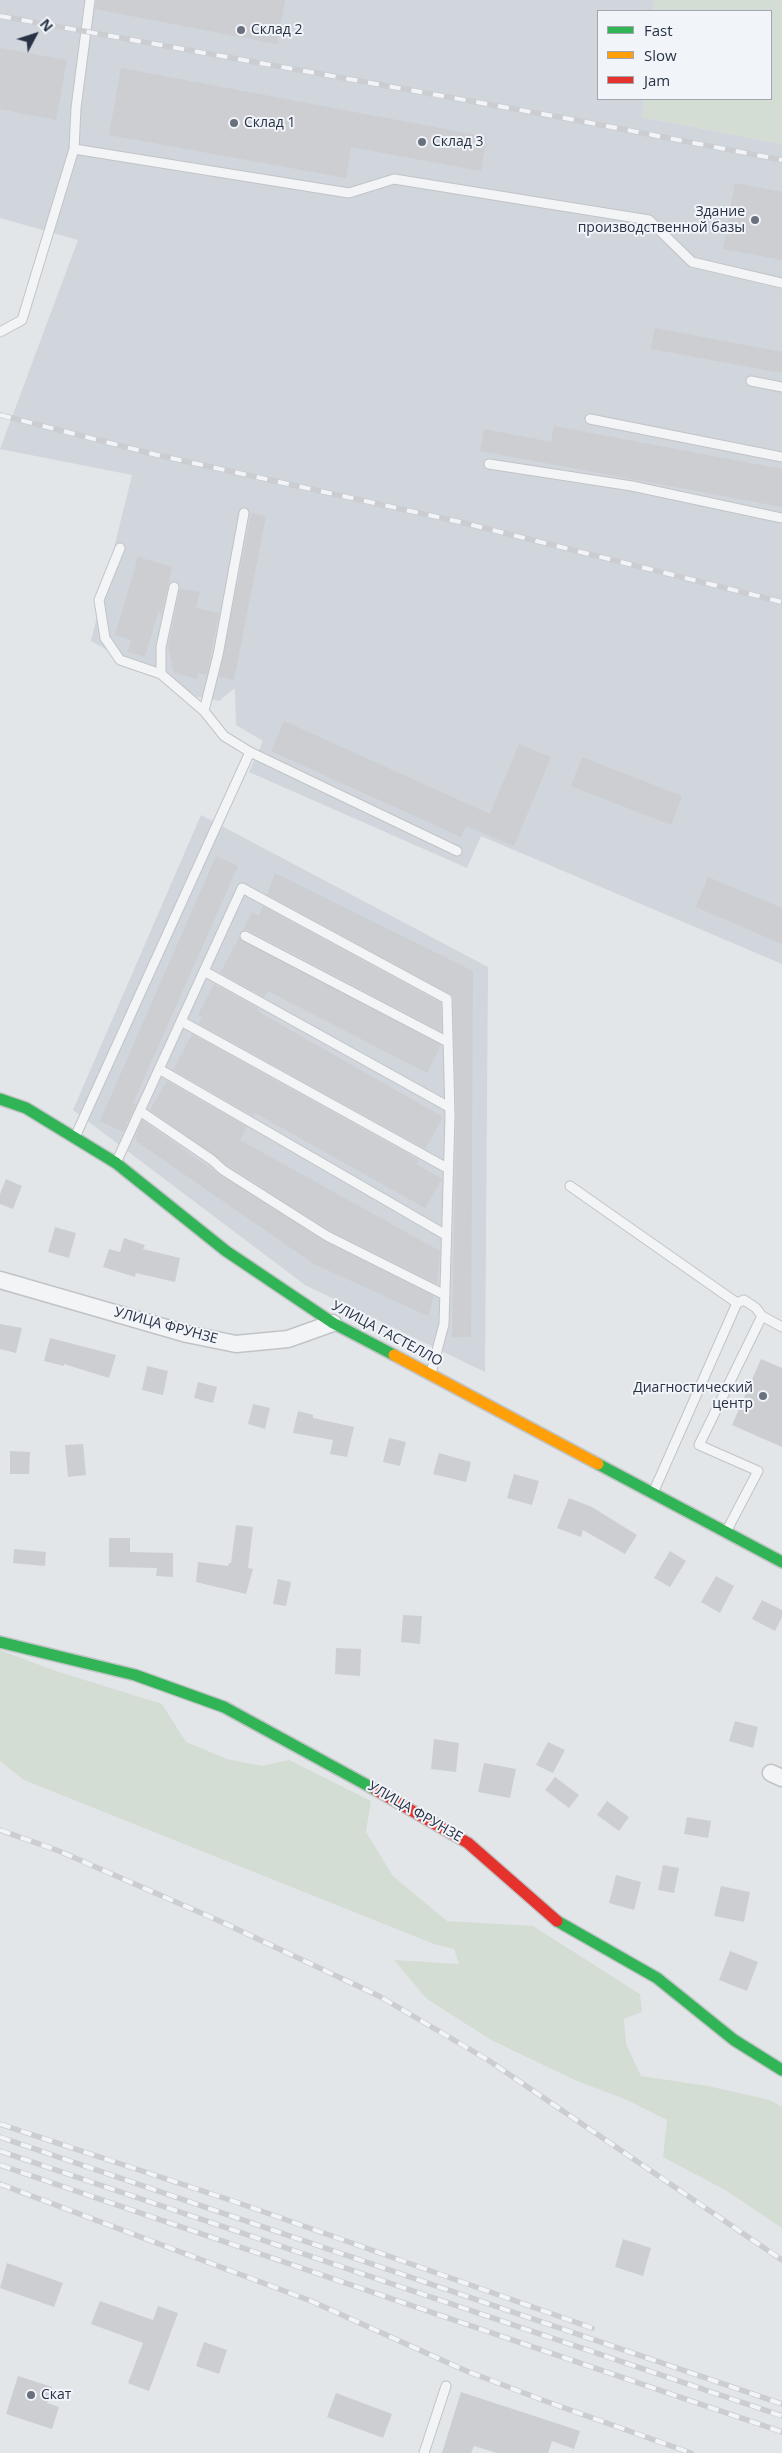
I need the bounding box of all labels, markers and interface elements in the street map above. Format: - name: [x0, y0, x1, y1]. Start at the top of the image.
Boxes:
- north arrow: [10, 10, 60, 60]
- legend: [597, 10, 772, 100]
- text: N: [36, 15, 58, 36]
- text: Fast: [644, 20, 673, 40]
- place label: Склад 2: [251, 22, 303, 38]
- marker: Склад 2: [235, 24, 247, 36]
- text: Slow: [644, 45, 677, 65]
- text: Jam: [644, 70, 670, 90]
- place label: Склад 1: [244, 115, 296, 131]
- marker: Склад 1: [228, 117, 240, 129]
- place label: Склад 3: [432, 134, 484, 150]
- marker: Склад 3: [416, 136, 428, 148]
- place label: Здание производственной базы: [578, 204, 745, 236]
- marker: Здание производственной базы: [749, 214, 761, 226]
- street label: УЛИЦА ГАСТЕЛЛО: [329, 1298, 445, 1370]
- street label: УЛИЦА ФРУНЗЕ: [112, 1304, 220, 1348]
- place label: Диагностический центр: [633, 1380, 753, 1412]
- marker: Диагностический центр: [757, 1390, 769, 1402]
- street label: УЛИЦА ФРУНЗЕ: [365, 1778, 465, 1846]
- place label: Скат: [41, 2387, 71, 2403]
- marker: Скат: [25, 2389, 37, 2401]

